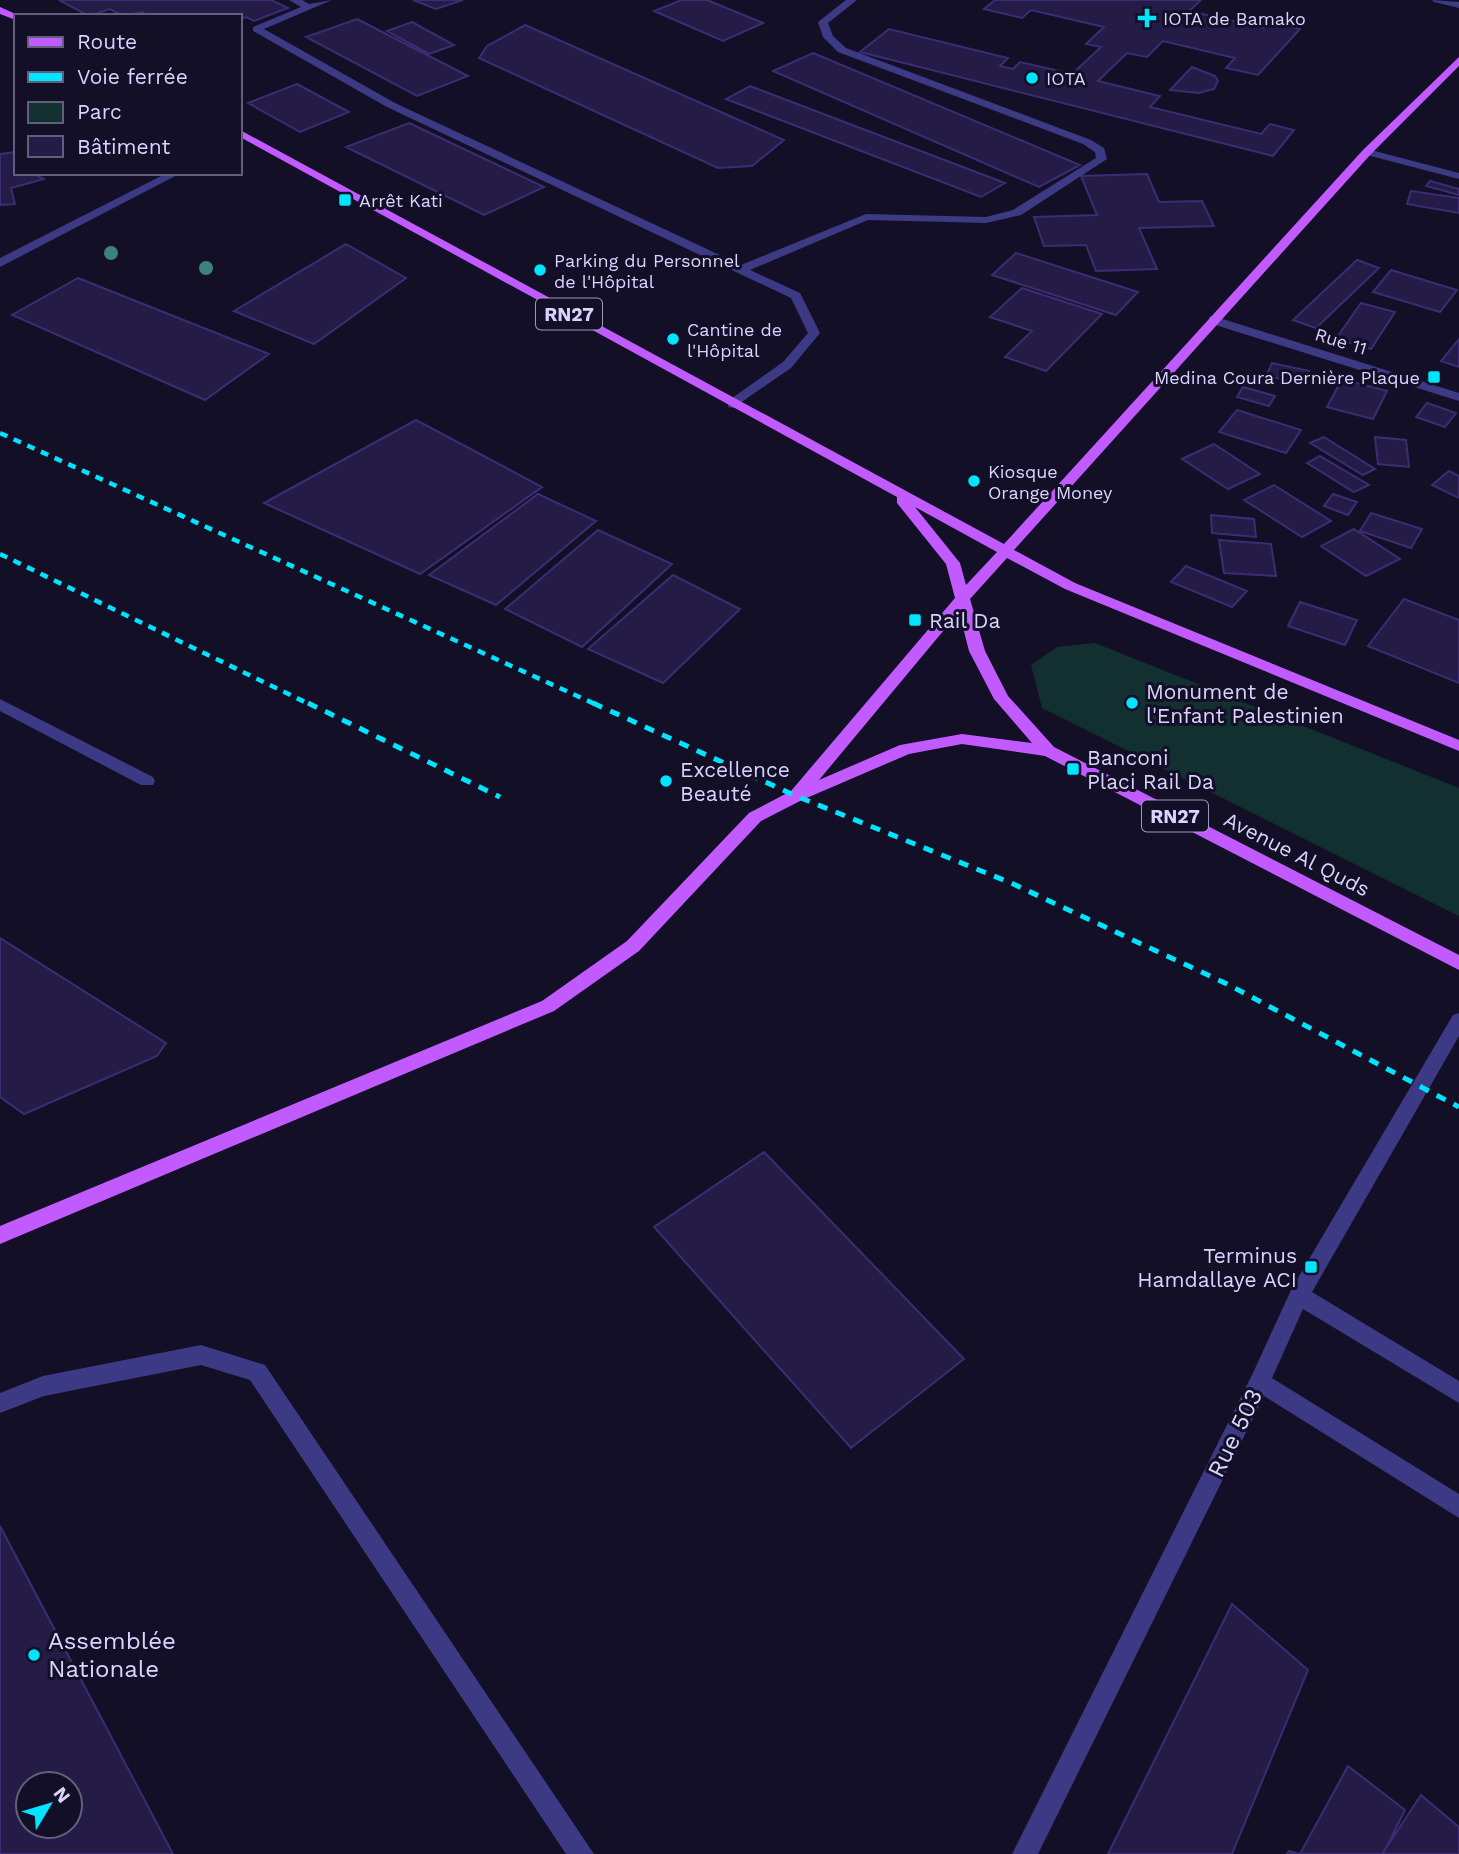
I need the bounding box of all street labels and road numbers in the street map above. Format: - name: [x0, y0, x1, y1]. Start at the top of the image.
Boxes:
- road number: RN27: [536, 298, 602, 330]
- street label: Rue 11: [1313, 323, 1369, 359]
- road number: RN27: [1142, 800, 1208, 832]
- street label: Avenue Al Quds: [1220, 806, 1374, 902]
- street label: Rue 503: [1202, 1384, 1268, 1482]

